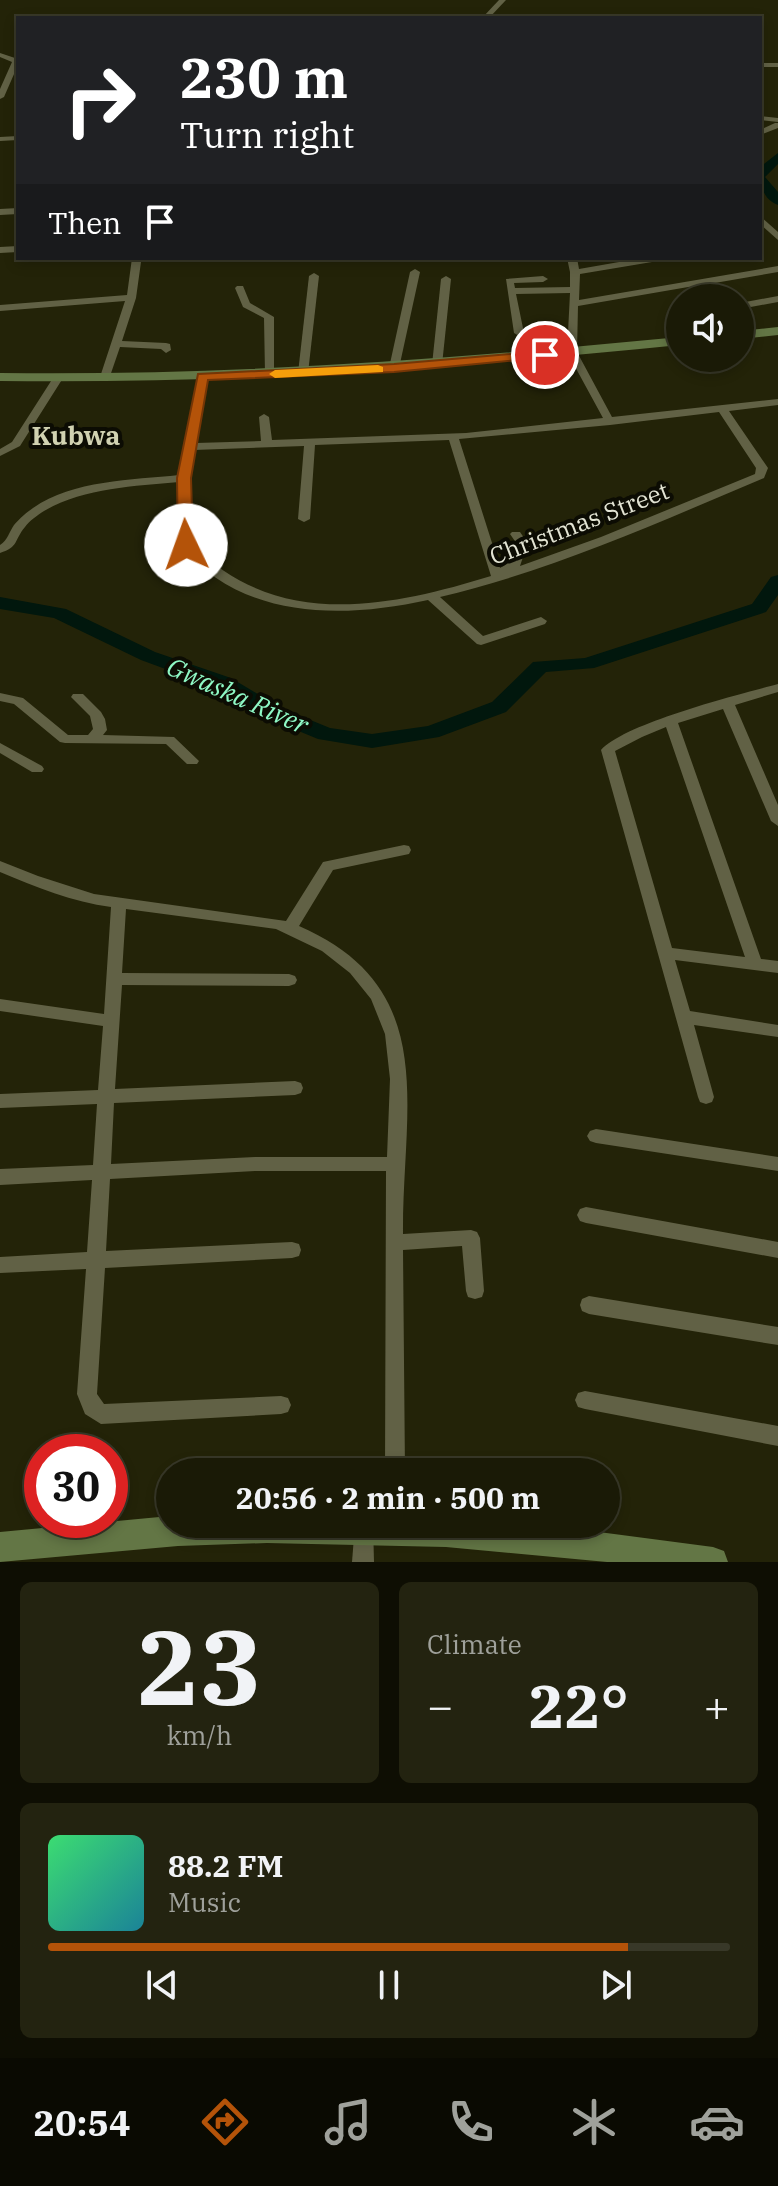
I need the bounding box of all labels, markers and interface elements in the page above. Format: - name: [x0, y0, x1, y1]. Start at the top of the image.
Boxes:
- text: 230 m: [180, 41, 348, 113]
- icon: right: [48, 48, 152, 152]
- text: Turn right: [180, 111, 354, 158]
- icon: arrive: [138, 200, 182, 244]
- text: Then: [48, 203, 122, 242]
- map controls: [666, 284, 754, 372]
- button: sound: [666, 284, 754, 372]
- pin: [511, 321, 579, 389]
- icon: arrive: [523, 333, 567, 377]
- district label: Kubwa: [32, 418, 121, 452]
- street label: Christmas Street: [485, 474, 673, 572]
- position arrow: [144, 503, 228, 587]
- water label: Gwaska River: [162, 649, 315, 742]
- speed limit sign: 30: [24, 1434, 128, 1538]
- text: 20:56 · 2 min · 500 m: [236, 1478, 540, 1517]
- text: 23: [137, 1598, 262, 1734]
- text: Climate: [427, 1627, 522, 1661]
- text: 22°: [528, 1666, 629, 1745]
- text: −: [427, 1677, 453, 1734]
- text: +: [704, 1677, 730, 1734]
- text: km/h: [167, 1718, 232, 1752]
- text: 88.2 FM: [168, 1846, 283, 1885]
- text: Music: [168, 1885, 241, 1919]
- icon: previous: [140, 1963, 184, 2007]
- icon: pause: [367, 1963, 411, 2007]
- icon: next: [594, 1963, 638, 2007]
- icon: directions: [197, 2094, 253, 2150]
- icon: music: [320, 2094, 376, 2150]
- icon: phone: [443, 2094, 499, 2150]
- icon: climate: [566, 2094, 622, 2150]
- icon: car: [689, 2094, 745, 2150]
- text: 20:54: [33, 2099, 131, 2146]

